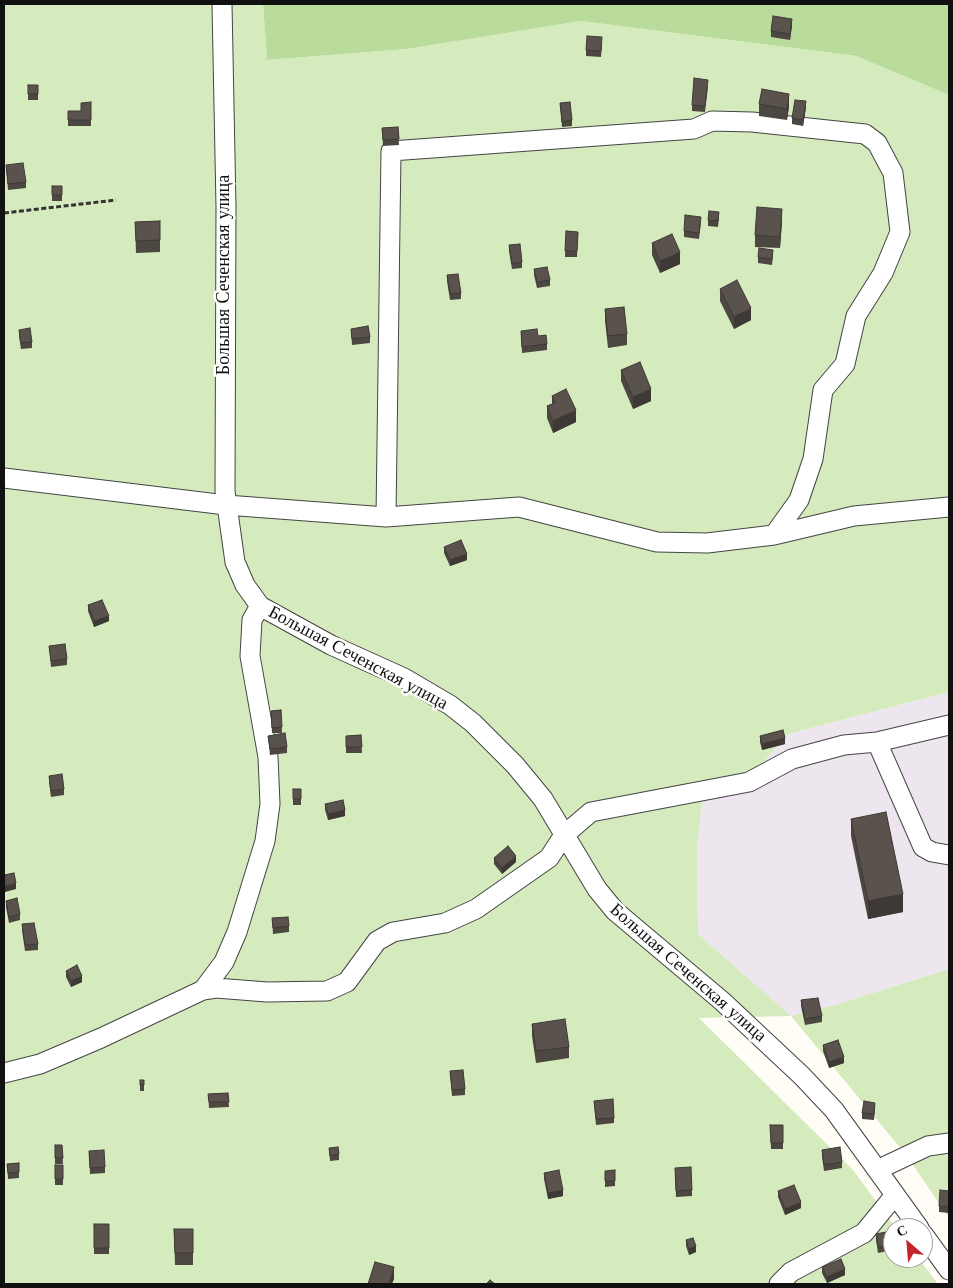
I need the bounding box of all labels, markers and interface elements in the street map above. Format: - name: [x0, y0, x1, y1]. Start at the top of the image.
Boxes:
- street label: Большая Сеченская улица: [213, 175, 235, 375]
- street label: Большая Сеченская улица: [264, 601, 452, 715]
- street label: Большая Сеченская улица: [605, 899, 771, 1047]
- north arrow: [883, 1218, 933, 1268]
- text: С: [893, 1220, 910, 1241]

